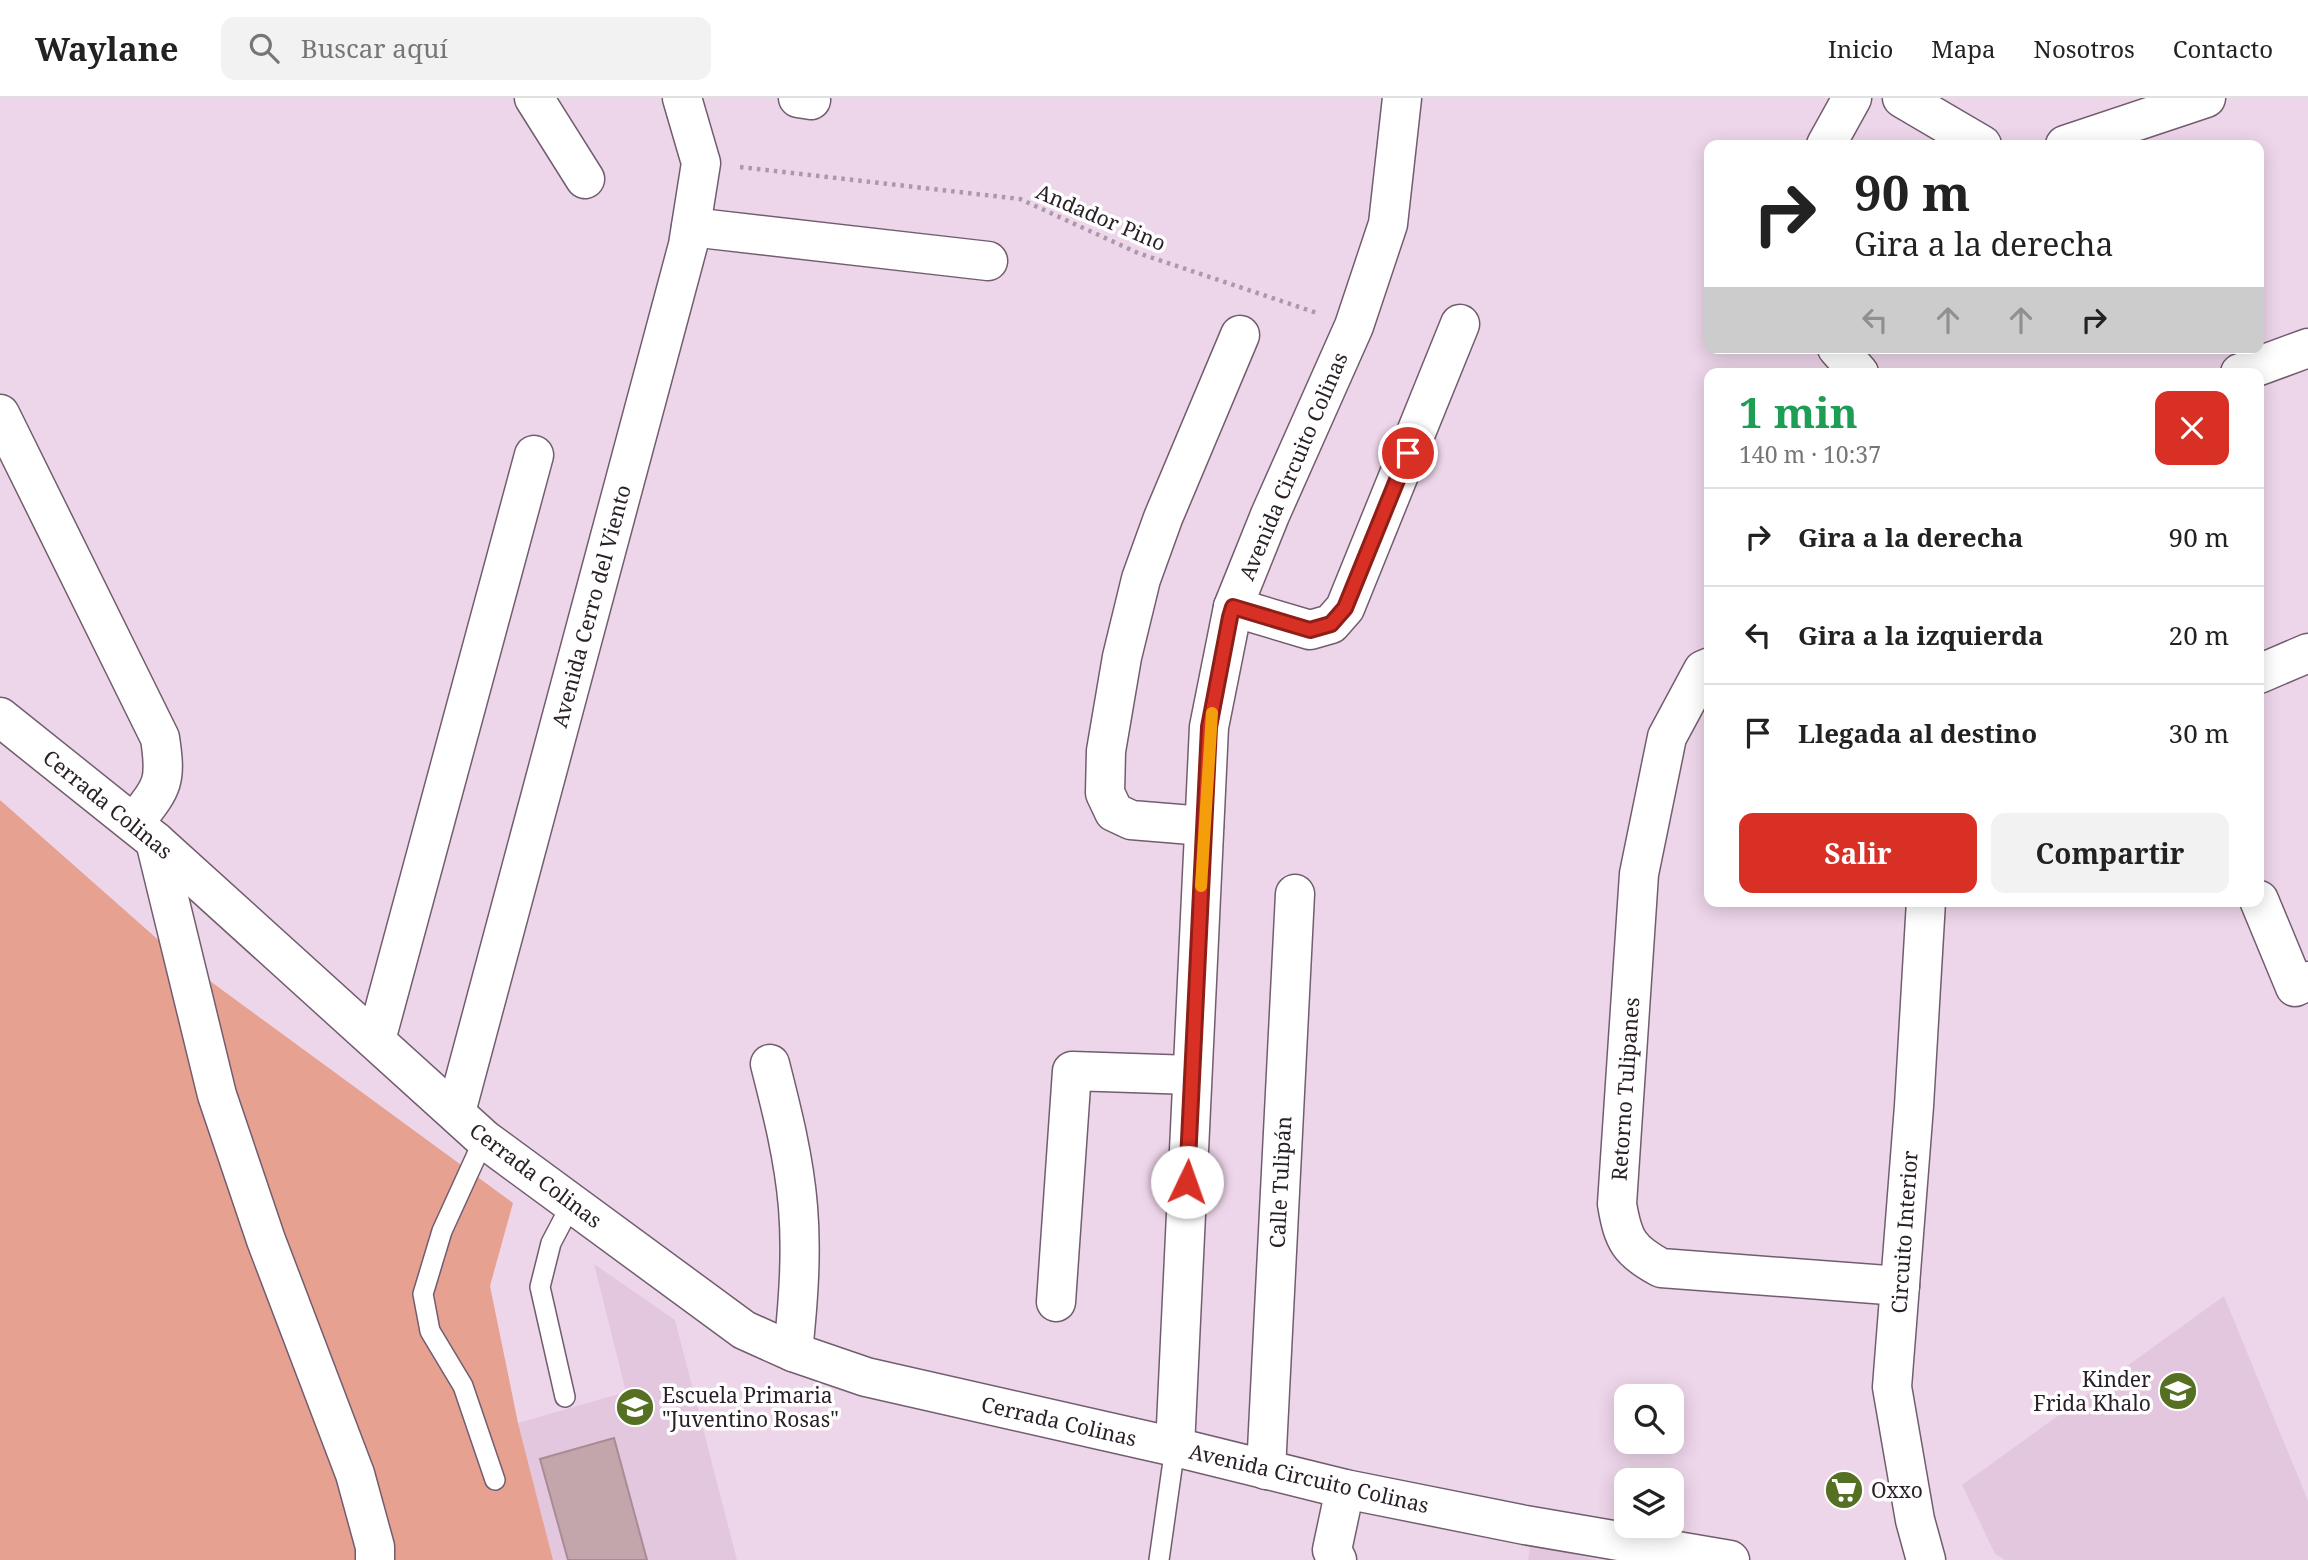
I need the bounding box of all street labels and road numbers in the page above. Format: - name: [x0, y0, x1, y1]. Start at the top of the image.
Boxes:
- street label: Andador Pino: [1032, 177, 1170, 257]
- street label: Avenida Circuito Colinas: [1232, 348, 1354, 584]
- street label: Avenida Cerro del Viento: [545, 482, 637, 730]
- street label: Cerrada Colinas: [38, 743, 178, 865]
- street label: Retorno Tulipanes: [1605, 996, 1645, 1182]
- street label: Calle Tulipán: [1263, 1115, 1297, 1249]
- street label: Cerrada Colinas: [464, 1116, 608, 1234]
- street label: Circuito Interior: [1884, 1149, 1924, 1314]
- street label: Cerrada Colinas: [979, 1390, 1139, 1452]
- street label: Avenida Circuito Colinas: [1186, 1437, 1432, 1519]

